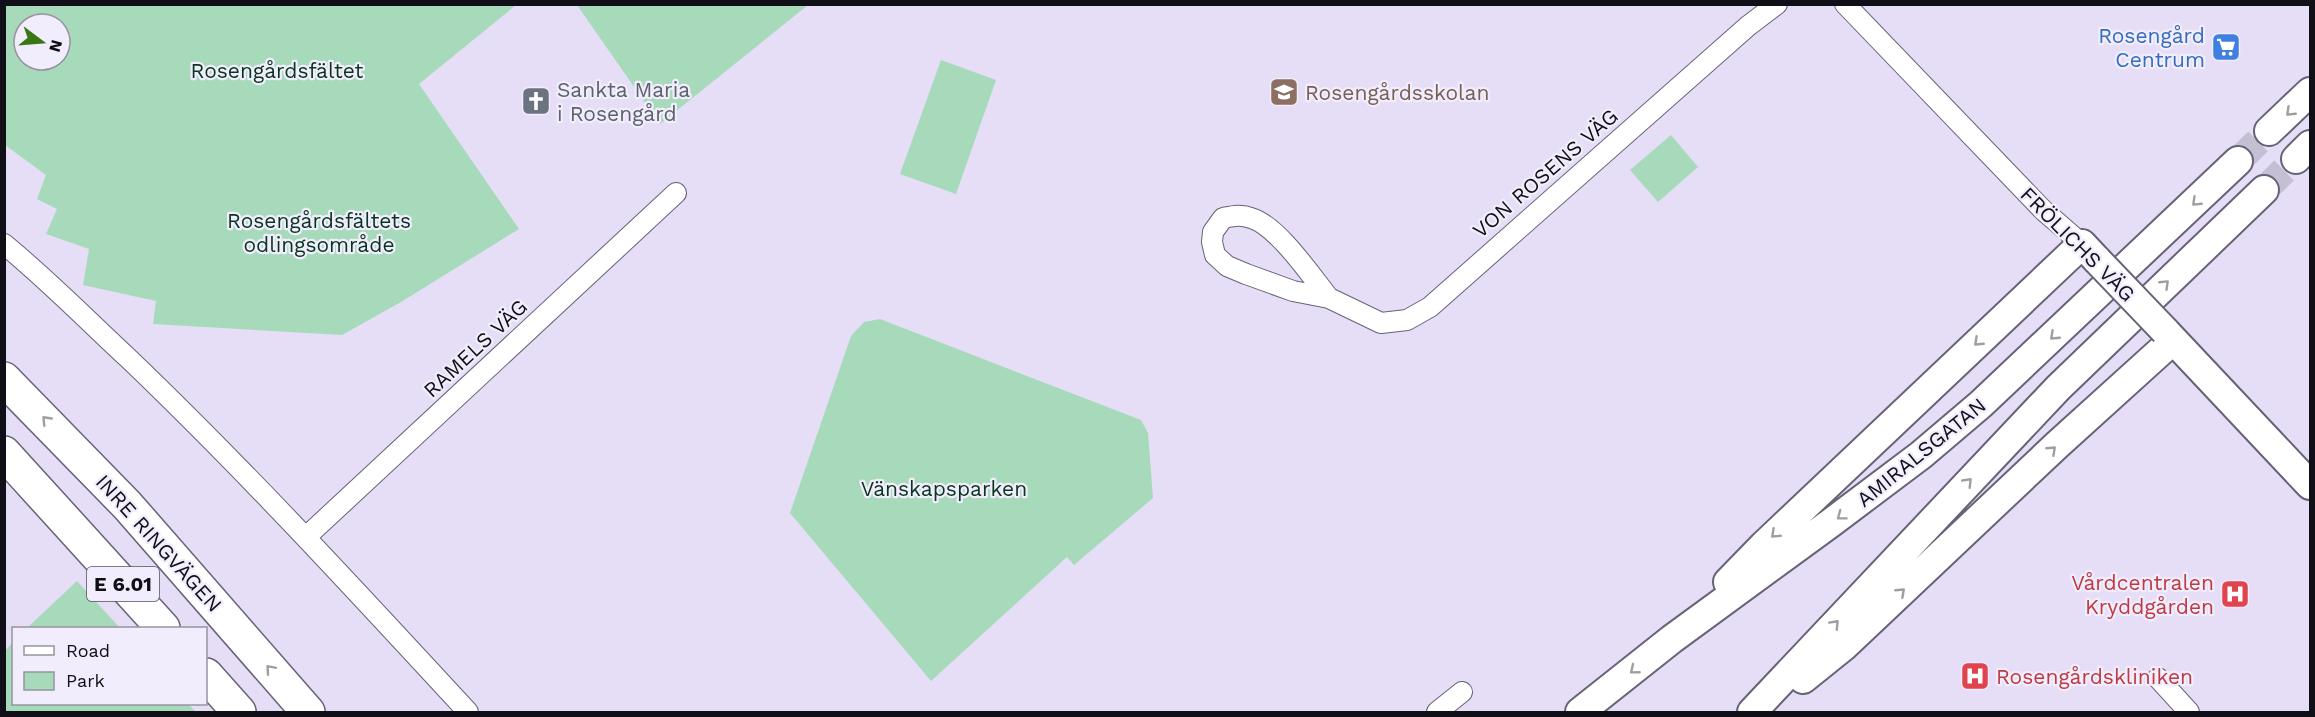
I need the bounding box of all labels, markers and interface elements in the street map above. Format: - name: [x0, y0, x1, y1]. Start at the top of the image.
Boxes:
- north arrow: [12, 12, 72, 72]
- place label: Rosengård Centrum: [2098, 23, 2205, 72]
- supermarket icon: Rosengård Centrum: [2210, 31, 2242, 63]
- text: N: [45, 38, 67, 54]
- park label: Rosengårdsfältet: [191, 58, 364, 83]
- school or university icon: Rosengårdsskolan: [1268, 76, 1300, 108]
- place label: Sankta Maria i Rosengård: [557, 77, 690, 126]
- place label: Rosengårdsskolan: [1305, 80, 1489, 105]
- church icon: Sankta Maria i Rosengård: [520, 85, 552, 117]
- street label: VON ROSENS VÄG: [1467, 103, 1623, 243]
- one-way arrow: [2286, 104, 2297, 115]
- street label: FRÖLICHS VÄG: [2015, 181, 2141, 307]
- one-way arrow: [2192, 195, 2202, 206]
- park label: Rosengårdsfältets odlingsområde: [227, 208, 411, 257]
- one-way arrow: [2157, 280, 2168, 291]
- street label: RAMELS VÄG: [418, 294, 532, 402]
- one-way arrow: [2051, 329, 2061, 340]
- one-way arrow: [1974, 335, 1985, 346]
- street label: AMIRALSGATAN: [1851, 392, 1991, 512]
- one-way arrow: [42, 416, 53, 426]
- one-way arrow: [2045, 446, 2055, 457]
- street label: INRE RINGVÄGEN: [91, 469, 227, 617]
- park label: Vänskapsparken: [861, 476, 1027, 501]
- one-way arrow: [1961, 478, 1972, 489]
- one-way arrow: [1837, 508, 1848, 519]
- one-way arrow: [1772, 526, 1783, 537]
- road number: E 6.01: [87, 567, 159, 601]
- place label: Vårdcentralen Kryddgården: [2071, 570, 2214, 619]
- hospital icon: Vårdcentralen Kryddgården: [2219, 578, 2251, 610]
- one-way arrow: [1895, 588, 1905, 599]
- one-way arrow: [1828, 620, 1839, 631]
- legend: [12, 627, 207, 705]
- text: Road: [66, 640, 110, 661]
- hospital icon: Rosengårdskliniken: [1959, 660, 1991, 692]
- one-way arrow: [1630, 662, 1641, 673]
- place label: Rosengårdskliniken: [1996, 664, 2193, 689]
- one-way arrow: [266, 665, 277, 676]
- text: Park: [66, 670, 105, 691]

